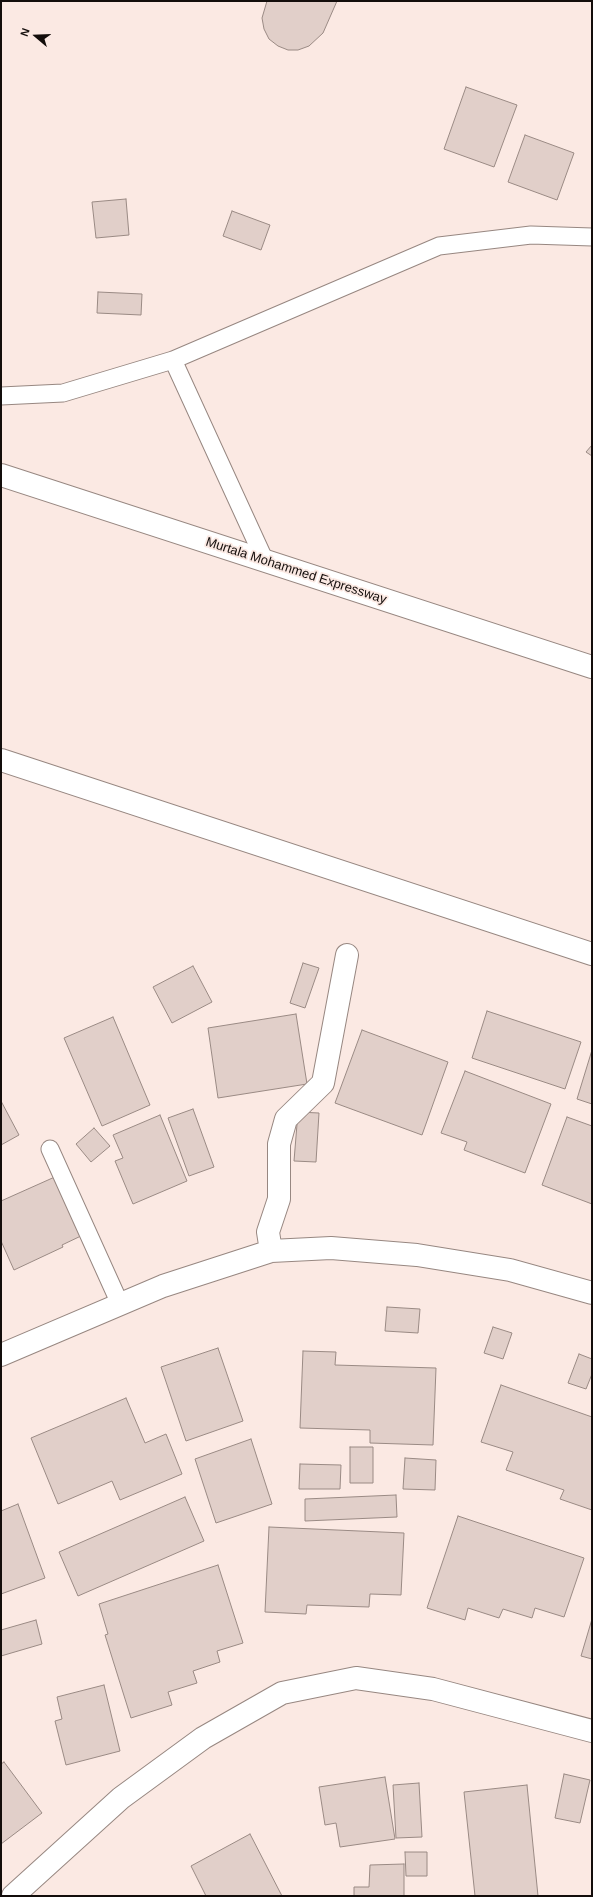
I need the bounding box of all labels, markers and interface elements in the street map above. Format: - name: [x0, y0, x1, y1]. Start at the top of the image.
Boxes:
- north arrow: [16, 16, 56, 56]
- text: N: [18, 26, 32, 38]
- street label: Murtala Mohammed Expressway: [204, 534, 388, 608]

